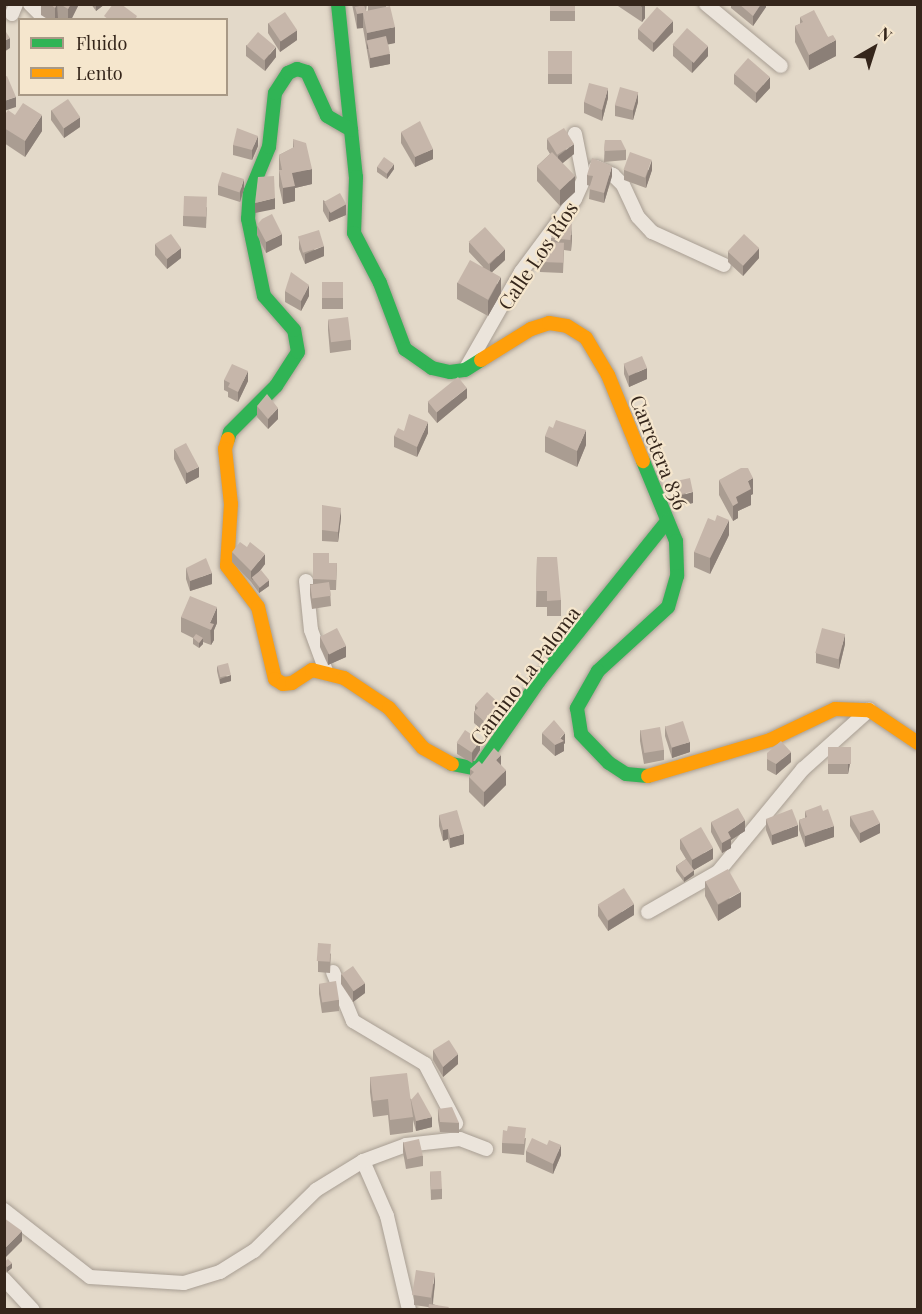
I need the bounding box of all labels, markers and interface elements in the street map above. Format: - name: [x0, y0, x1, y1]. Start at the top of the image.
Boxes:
- legend: [18, 18, 228, 96]
- north arrow: [844, 18, 904, 78]
- text: N: [875, 22, 897, 45]
- text: Fluido: [76, 31, 127, 55]
- text: Lento: [76, 61, 123, 85]
- street label: Calle Los Ríos: [492, 196, 582, 314]
- street label: Carretera 836: [626, 391, 694, 513]
- street label: Camino La Paloma: [464, 601, 584, 749]

